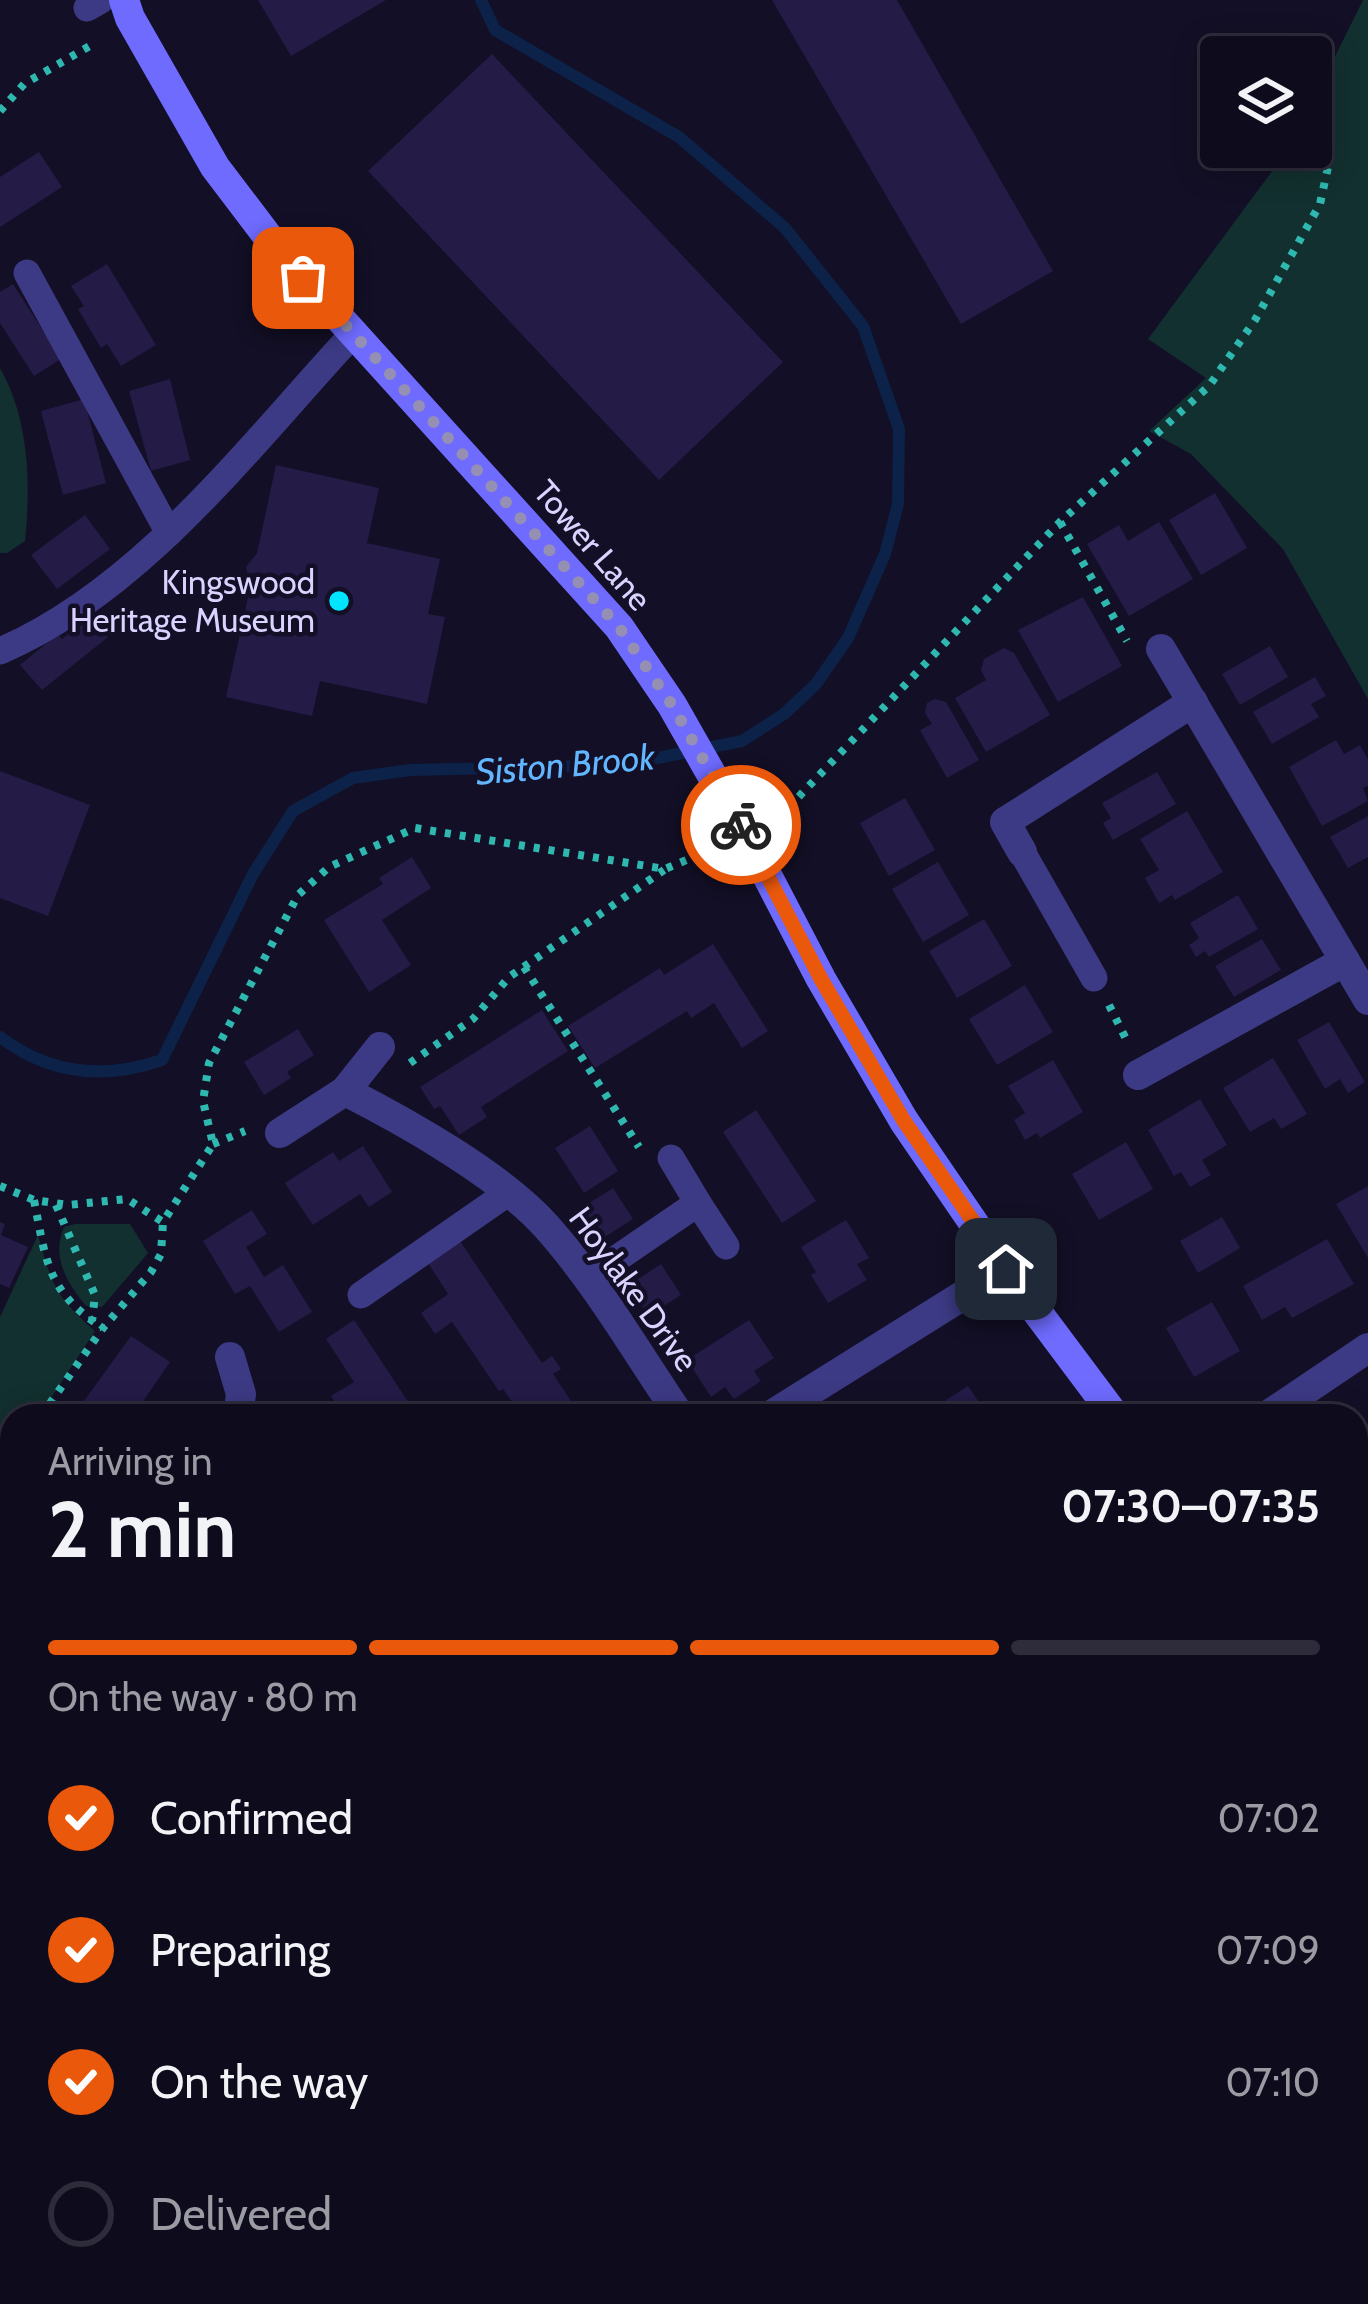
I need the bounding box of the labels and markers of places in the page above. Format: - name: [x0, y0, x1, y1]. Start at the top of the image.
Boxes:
- pin: [252, 227, 354, 329]
- place label: Kingswood Heritage Museum: [70, 562, 315, 640]
- marker: Kingswood Heritage Museum: [326, 588, 352, 614]
- pin: [955, 1218, 1057, 1320]

